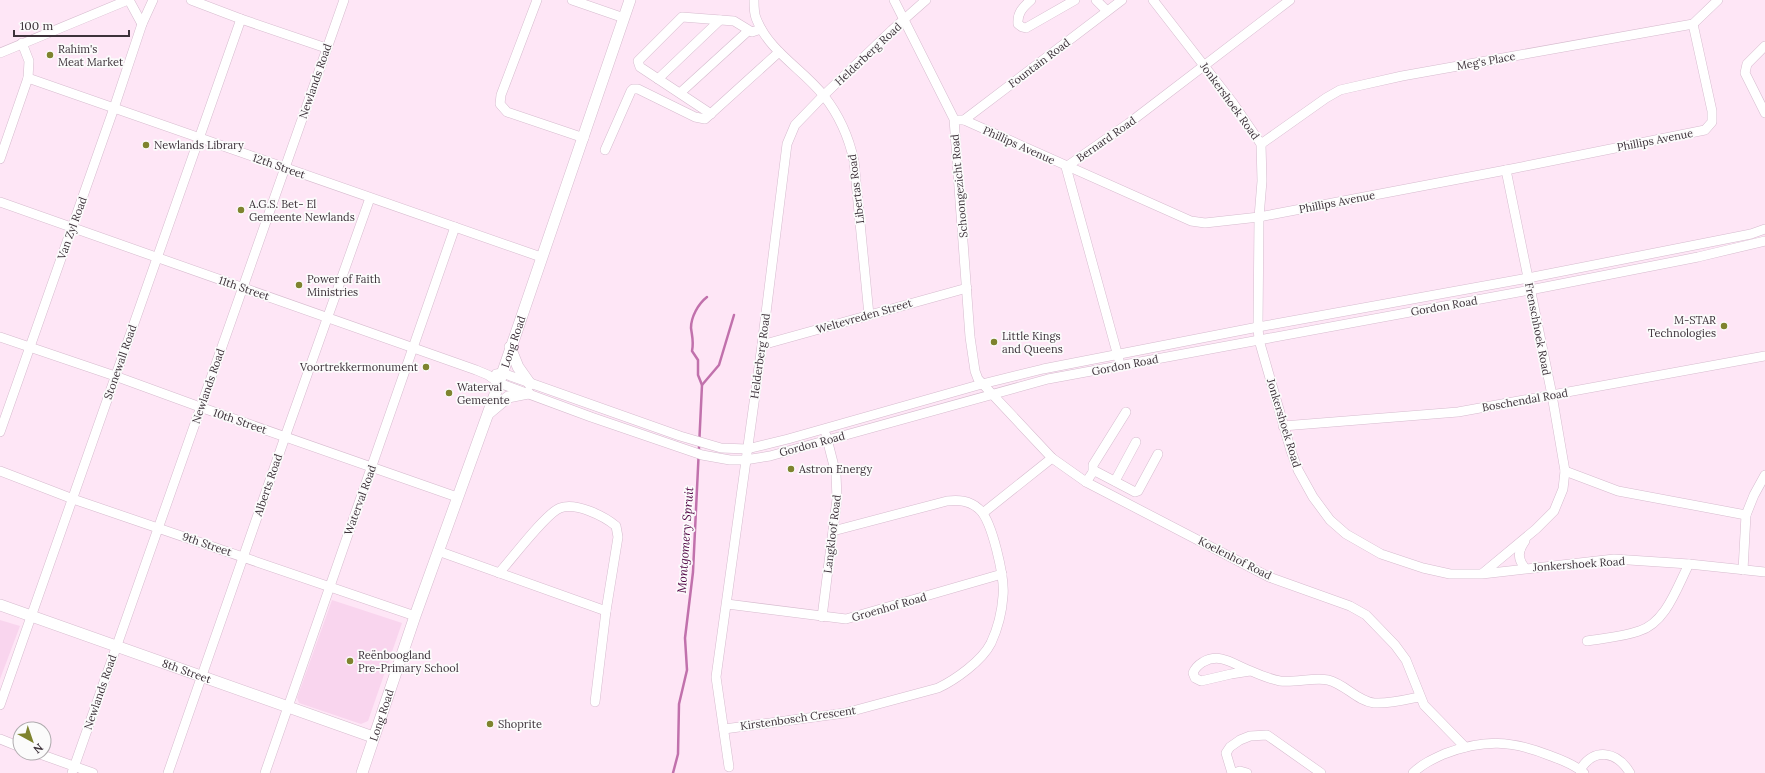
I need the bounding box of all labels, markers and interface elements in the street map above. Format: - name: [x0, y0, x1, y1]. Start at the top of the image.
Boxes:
- scale bar: [14, 12, 129, 38]
- text: 100 m: [20, 18, 53, 33]
- street label: Helderberg Road: [832, 19, 905, 88]
- street label: Fountain Road: [1005, 35, 1073, 91]
- street label: Newlands Road: [296, 41, 335, 120]
- place label: Rahim's Meat Market: [58, 42, 124, 69]
- street label: Meg's Place: [1456, 49, 1516, 73]
- marker: Rahim's Meat Market: [45, 50, 55, 60]
- street label: Jonkershoek Road: [1197, 59, 1263, 143]
- street label: Bernard Road: [1073, 113, 1139, 165]
- street label: Phillips Avenue: [981, 123, 1057, 167]
- street label: Phillips Avenue: [1616, 126, 1694, 154]
- street label: Schoongezicht Road: [947, 133, 971, 238]
- place label: Newlands Library: [154, 138, 244, 152]
- marker: Newlands Library: [141, 140, 151, 150]
- street label: 12th Street: [251, 150, 308, 182]
- street label: Libertas Road: [845, 153, 867, 225]
- street label: Phillips Avenue: [1298, 188, 1376, 216]
- street label: Van Zyl Road: [54, 194, 90, 262]
- place label: A.G.S. Bet- El Gemeente Newlands: [248, 197, 355, 224]
- marker: A.G.S. Bet- El Gemeente Newlands: [236, 205, 246, 215]
- place label: Power of Faith Ministries: [307, 272, 381, 299]
- street label: 11th Street: [217, 273, 272, 303]
- marker: Power of Faith Ministries: [294, 280, 304, 290]
- street label: Frenschhoek Road: [1522, 281, 1554, 377]
- street label: Gordon Road: [1409, 293, 1479, 319]
- street label: Weltevreden Street: [814, 295, 914, 336]
- street label: Helderberg Road: [747, 312, 773, 400]
- place label: M-STAR Technologies: [1648, 313, 1716, 340]
- street label: Long Road: [498, 314, 529, 370]
- marker: M-STAR Technologies: [1719, 321, 1729, 331]
- street label: Stonewall Road: [101, 322, 139, 401]
- place label: Little Kings and Queens: [1002, 329, 1063, 356]
- marker: Little Kings and Queens: [989, 337, 999, 347]
- street label: Newlands Road: [189, 346, 228, 425]
- street label: Gordon Road: [1090, 352, 1160, 378]
- place label: Voortrekkermonument: [299, 360, 419, 374]
- marker: Voortrekkermonument: [421, 362, 431, 372]
- street label: Jonkershoek Road: [1264, 376, 1304, 469]
- place label: Waterval Gemeente: [457, 380, 510, 407]
- street label: Boschendal Road: [1481, 385, 1570, 414]
- marker: Waterval Gemeente: [444, 388, 454, 398]
- street label: 10th Street: [211, 405, 269, 437]
- street label: Gordon Road: [778, 428, 847, 460]
- street label: Alberts Road: [250, 452, 285, 519]
- place label: Astron Energy: [798, 462, 872, 476]
- street label: Waterval Road: [341, 463, 379, 537]
- marker: Astron Energy: [786, 464, 796, 474]
- water label: Montgomery Spruit: [674, 486, 696, 594]
- street label: Langkloof Road: [820, 493, 844, 574]
- street label: 9th Street: [180, 529, 234, 559]
- street label: Koelenhof Road: [1196, 533, 1274, 583]
- street label: Jonkershoek Road: [1532, 554, 1626, 574]
- street label: Groenhof Road: [850, 590, 928, 624]
- place label: Reënboogland Pre-Primary School: [358, 648, 459, 675]
- street label: Newlands Road: [81, 652, 120, 731]
- street label: 8th Street: [160, 656, 214, 686]
- marker: Reënboogland Pre-Primary School: [345, 656, 355, 666]
- street label: Long Road: [366, 687, 397, 743]
- street label: Kirstenbosch Crescent: [739, 703, 857, 733]
- place label: Shoprite: [498, 717, 542, 731]
- marker: Shoprite: [485, 719, 495, 729]
- north arrow: [12, 721, 52, 761]
- text: N: [30, 741, 46, 757]

